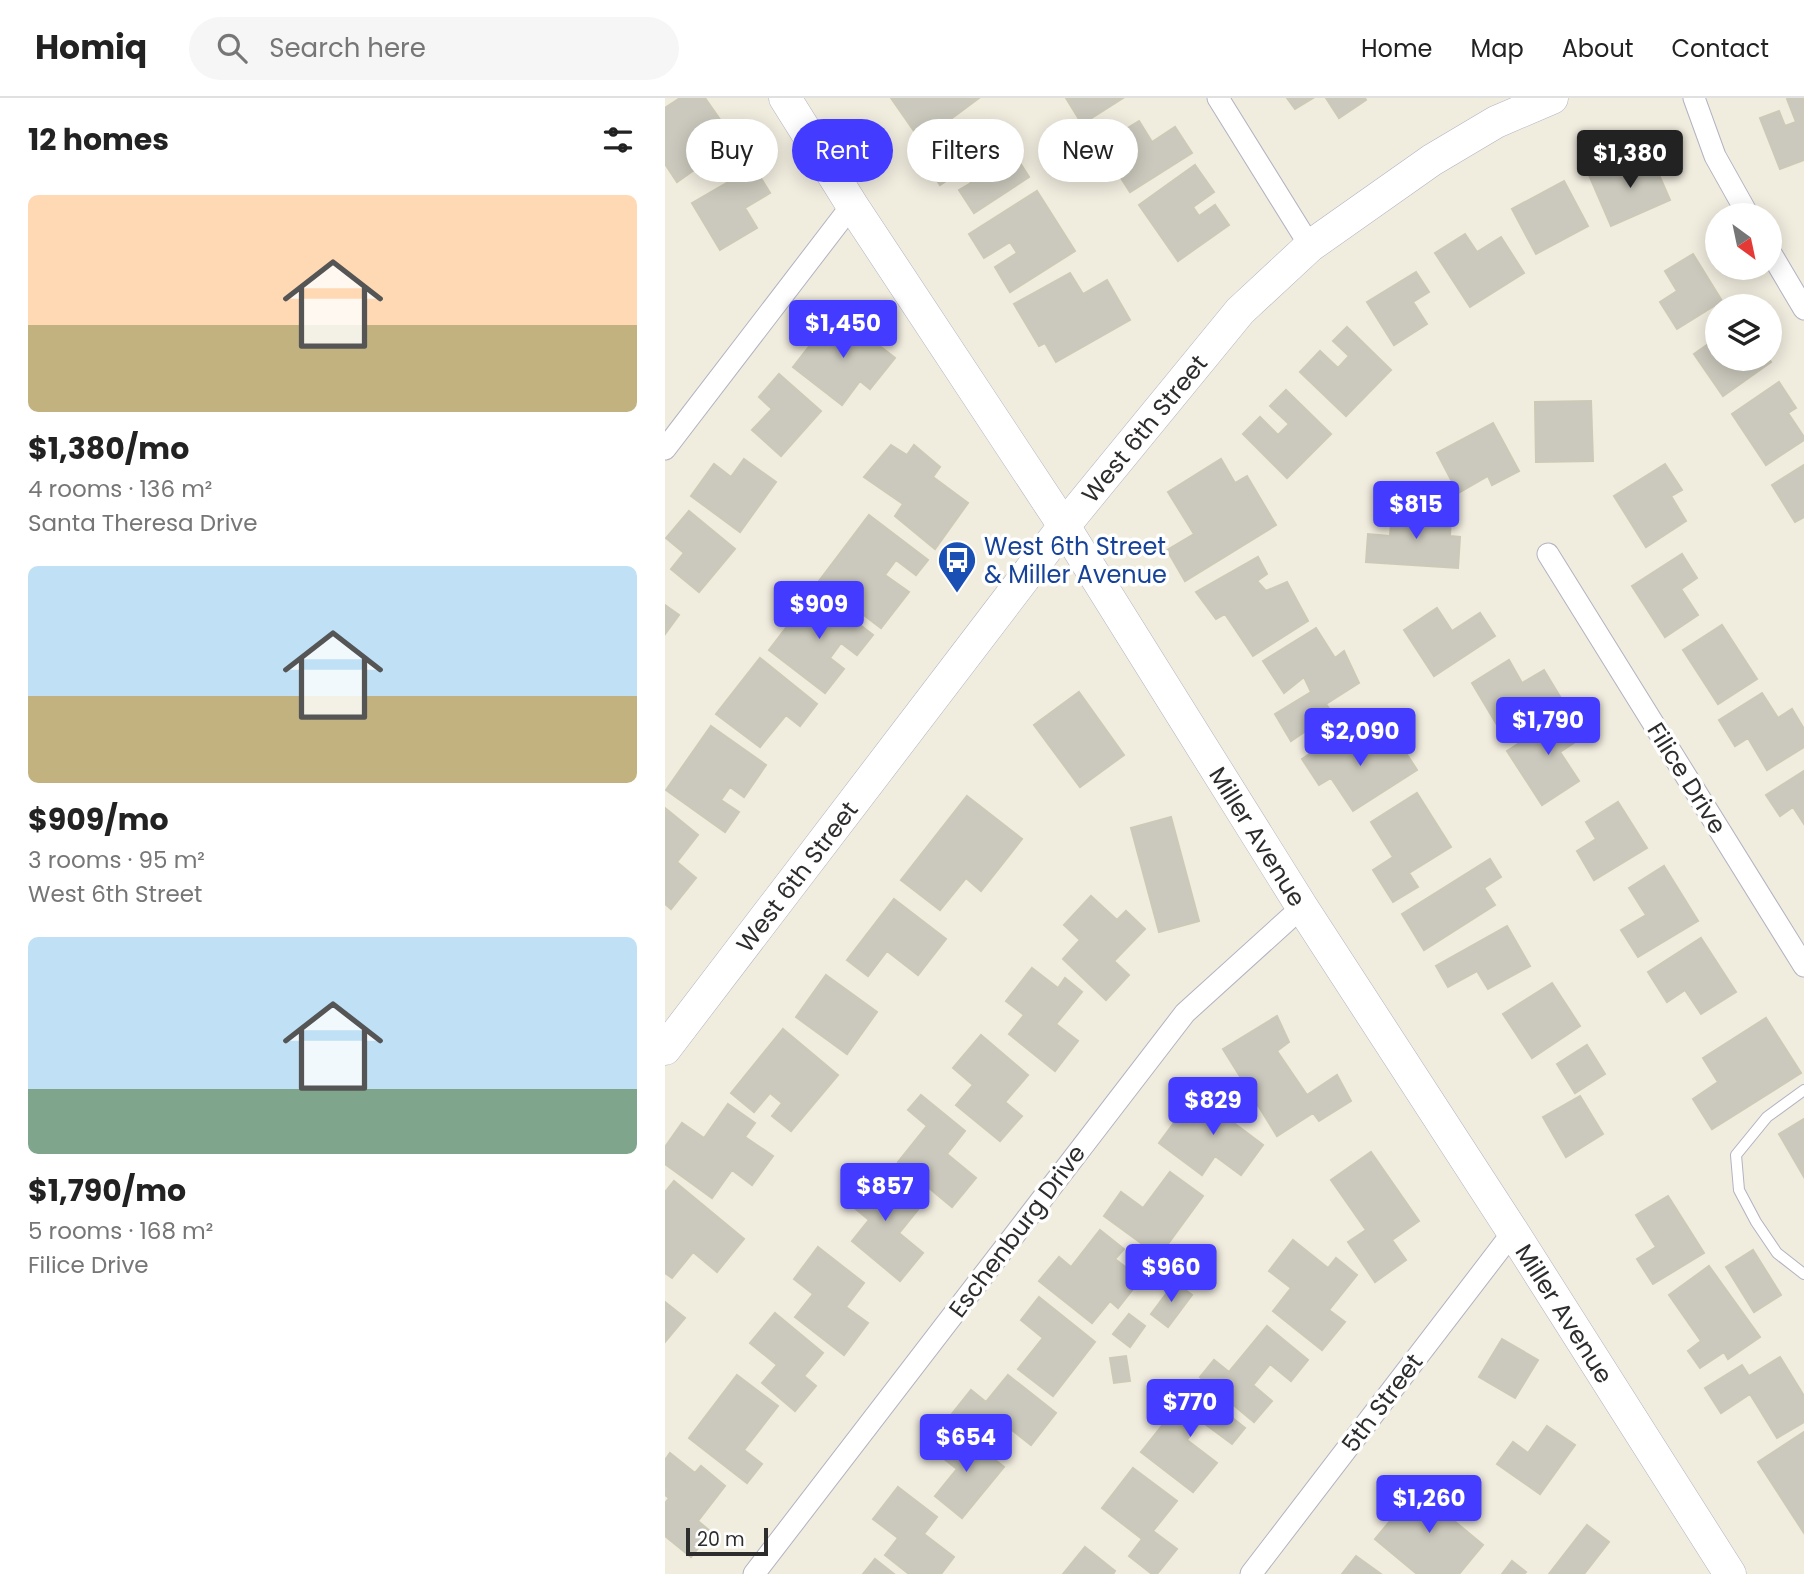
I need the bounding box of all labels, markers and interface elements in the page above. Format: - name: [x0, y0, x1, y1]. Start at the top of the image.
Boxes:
- search box: [189, 17, 679, 80]
- text: Homiq: [35, 24, 147, 71]
- icon: search: [213, 29, 251, 67]
- text: Search here: [269, 30, 426, 66]
- text: Home: [1361, 32, 1433, 65]
- text: Map: [1471, 32, 1524, 65]
- text: About: [1562, 32, 1633, 65]
- text: Contact: [1671, 32, 1769, 65]
- text: 12 homes: [28, 118, 169, 161]
- chip: Buy: [686, 119, 778, 182]
- chip: Rent: [792, 119, 893, 182]
- chip: Filters: [907, 119, 1024, 182]
- chip: New: [1038, 119, 1138, 182]
- icon: filters: [599, 121, 637, 159]
- pin: $1,380: [1573, 130, 1687, 190]
- text: $1,380: [1593, 137, 1667, 169]
- north arrow: [1705, 203, 1781, 280]
- map controls: [1705, 203, 1782, 371]
- icon: home: [270, 241, 396, 367]
- button: layers: [1705, 294, 1782, 371]
- pin: $1,450: [786, 300, 900, 360]
- text: $1,450: [805, 307, 881, 339]
- street label: West 6th Street: [1073, 347, 1214, 509]
- text: $1,380/mo: [28, 427, 189, 470]
- text: 4 rooms · 136 m²: [28, 473, 212, 505]
- pin: $815: [1375, 482, 1457, 541]
- text: $815: [1389, 488, 1443, 520]
- text: Santa Theresa Drive: [28, 507, 257, 539]
- place label: West 6th Street & Miller Avenue: [984, 530, 1167, 591]
- bus stop icon: West 6th Street & Miller Avenue: [936, 539, 978, 594]
- pin: $909: [778, 582, 860, 641]
- text: $909: [790, 588, 848, 620]
- icon: home: [270, 612, 396, 738]
- pin: $1,790: [1491, 698, 1605, 757]
- text: $1,790: [1512, 704, 1584, 736]
- pin: $2,090: [1303, 708, 1417, 768]
- text: $2,090: [1320, 715, 1400, 747]
- street label: Filice Drive: [1640, 716, 1734, 840]
- street label: Miller Avenue: [1202, 760, 1314, 913]
- street label: West 6th Street: [728, 794, 865, 959]
- text: $909/mo: [28, 798, 169, 841]
- text: 3 rooms · 95 m²: [28, 844, 205, 876]
- text: West 6th Street: [28, 878, 202, 910]
- icon: home: [270, 983, 396, 1109]
- pin: $829: [1172, 1077, 1254, 1137]
- text: $829: [1184, 1084, 1242, 1116]
- street label: Eschenburg Drive: [941, 1138, 1093, 1324]
- pin: $857: [844, 1164, 926, 1223]
- text: $1,790/mo: [28, 1169, 186, 1212]
- text: $857: [856, 1170, 914, 1202]
- text: 5 rooms · 168 m²: [28, 1215, 213, 1247]
- street label: Miller Avenue: [1508, 1237, 1621, 1389]
- pin: $960: [1130, 1244, 1212, 1304]
- text: Filice Drive: [28, 1249, 149, 1281]
- text: $960: [1142, 1251, 1200, 1283]
- street label: 5th Street: [1334, 1347, 1430, 1459]
- pin: $770: [1149, 1380, 1231, 1439]
- text: $770: [1163, 1386, 1217, 1418]
- pin: $654: [925, 1414, 1007, 1474]
- text: $654: [936, 1421, 996, 1453]
- pin: $1,260: [1372, 1476, 1486, 1535]
- text: $1,260: [1392, 1482, 1466, 1514]
- scale bar: [686, 1525, 768, 1557]
- text: 20 m: [697, 1526, 745, 1553]

